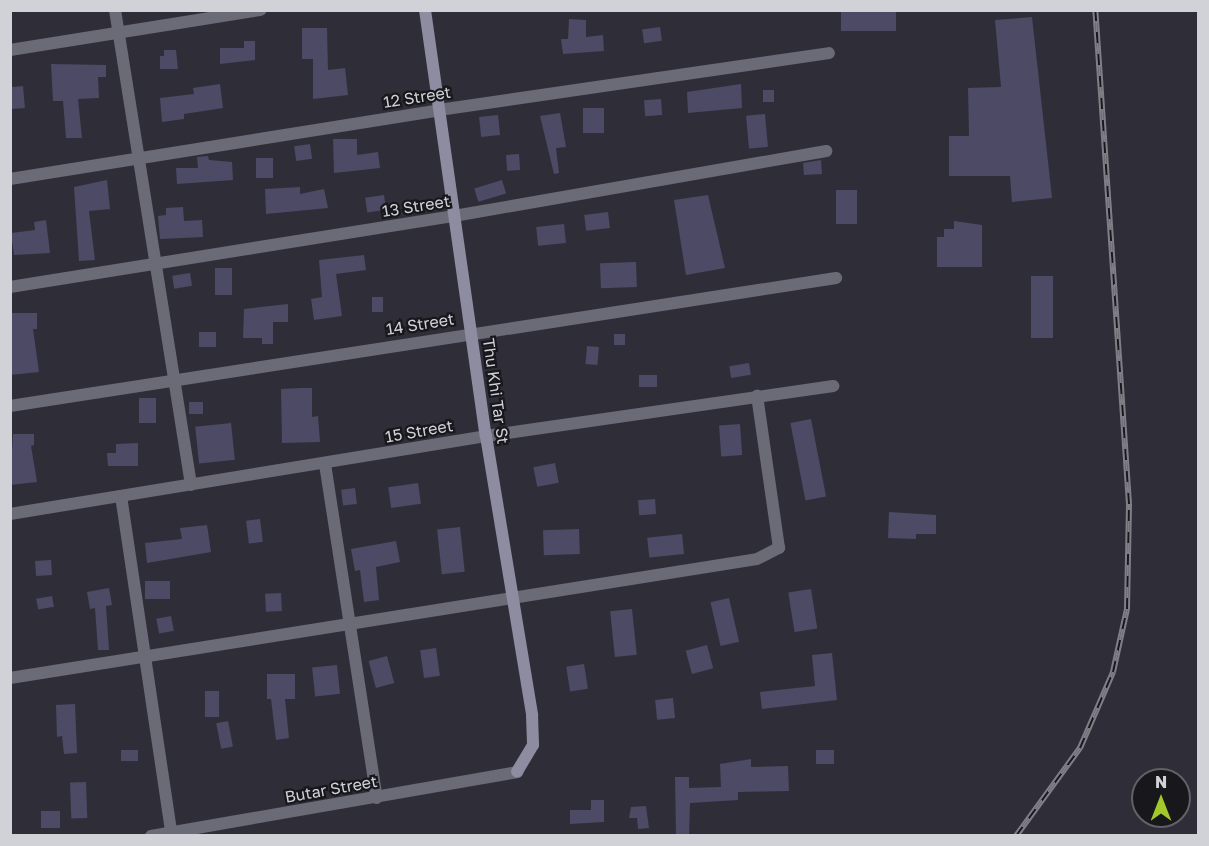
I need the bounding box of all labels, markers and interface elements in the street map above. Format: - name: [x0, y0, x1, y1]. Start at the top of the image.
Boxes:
- street label: 12 Street: [382, 82, 452, 112]
- street label: 13 Street: [381, 191, 451, 221]
- street label: 14 Street: [384, 309, 456, 339]
- street label: Thu Khi Tar St: [479, 337, 513, 445]
- street label: 15 Street: [384, 416, 454, 446]
- north arrow: [1131, 768, 1191, 828]
- street label: Butar Street: [283, 771, 379, 807]
- text: N: [1155, 772, 1167, 792]

